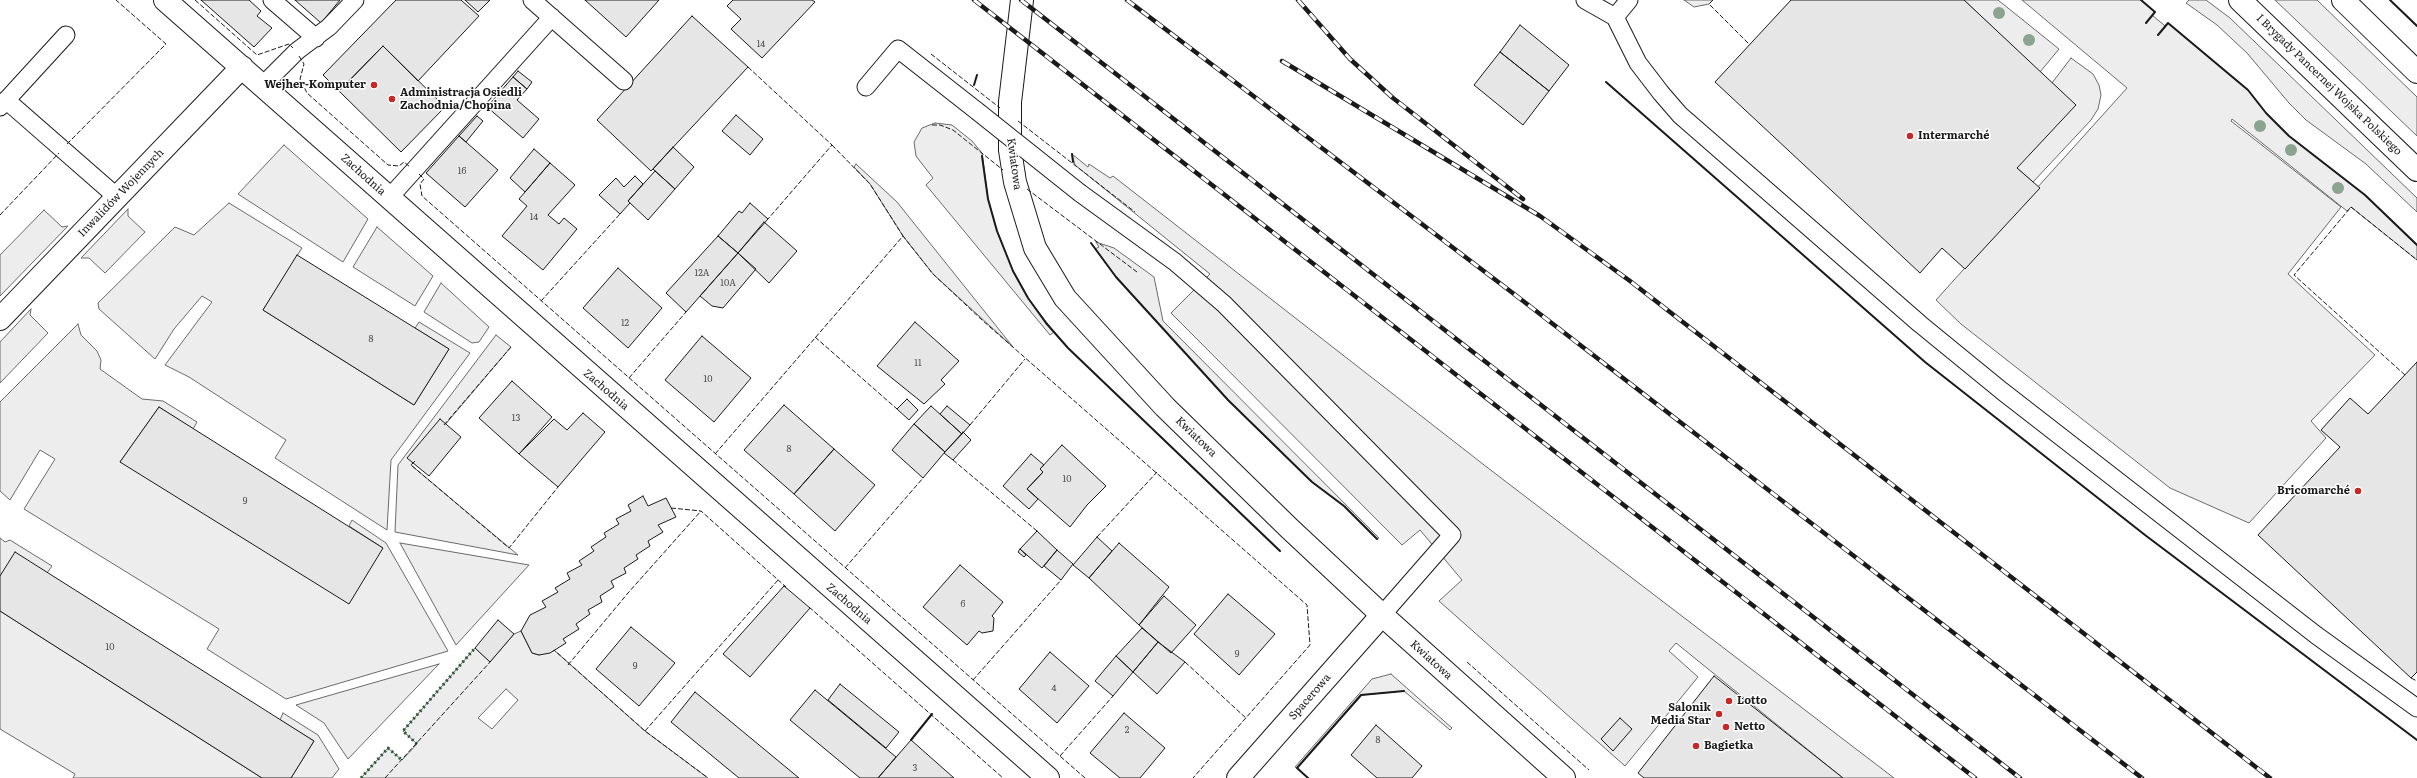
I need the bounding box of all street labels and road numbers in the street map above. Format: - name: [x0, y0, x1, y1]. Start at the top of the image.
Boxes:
- street label: I Brygady Pancernej Wojska Polskiego: [2254, 12, 2404, 158]
- street label: Kwiatowa: [1004, 137, 1024, 191]
- street label: Inwalidów Wojennych: [75, 146, 167, 240]
- street label: Zachodnia: [338, 151, 388, 199]
- street label: Zachodnia: [581, 367, 631, 413]
- street label: Kwiatowa: [1173, 414, 1219, 460]
- street label: Zachodnia: [824, 581, 874, 627]
- street label: Kwiatowa: [1407, 638, 1455, 682]
- street label: Spacerowa: [1286, 671, 1334, 723]

